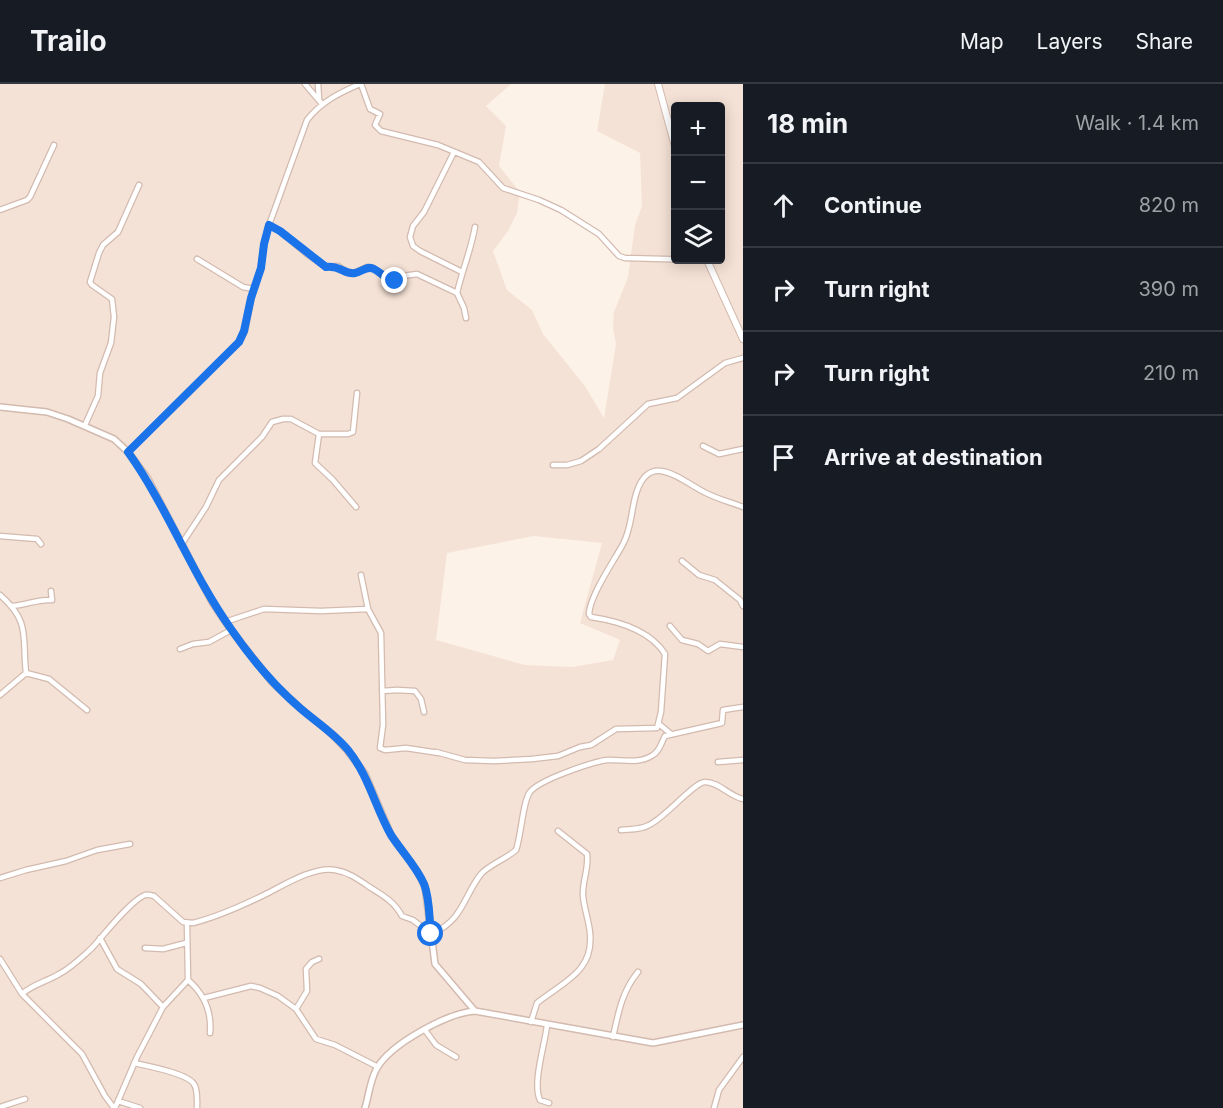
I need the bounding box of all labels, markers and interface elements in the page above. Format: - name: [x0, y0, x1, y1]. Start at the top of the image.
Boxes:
- text: Trailo: [30, 24, 107, 58]
- text: Map: [960, 29, 1004, 54]
- text: Layers: [1037, 29, 1103, 54]
- text: Share: [1136, 29, 1193, 54]
- map controls: [671, 102, 725, 264]
- button: +: [671, 102, 725, 156]
- text: 18 min: [767, 108, 848, 139]
- text: Walk · 1.4 km: [1075, 111, 1199, 135]
- button: −: [671, 156, 725, 210]
- icon: ahead: [767, 189, 800, 222]
- text: Continue: [824, 192, 922, 218]
- text: 820 m: [1139, 193, 1199, 217]
- button: layers: [671, 210, 725, 264]
- route end: [381, 267, 407, 293]
- icon: right: [767, 273, 800, 306]
- text: Turn right: [824, 276, 930, 302]
- text: 390 m: [1138, 277, 1199, 301]
- icon: right: [767, 357, 800, 390]
- text: Turn right: [824, 360, 930, 386]
- text: 210 m: [1143, 361, 1199, 385]
- icon: arrive: [767, 441, 800, 474]
- text: Arrive at destination: [824, 444, 1043, 470]
- route start: [417, 920, 443, 946]

